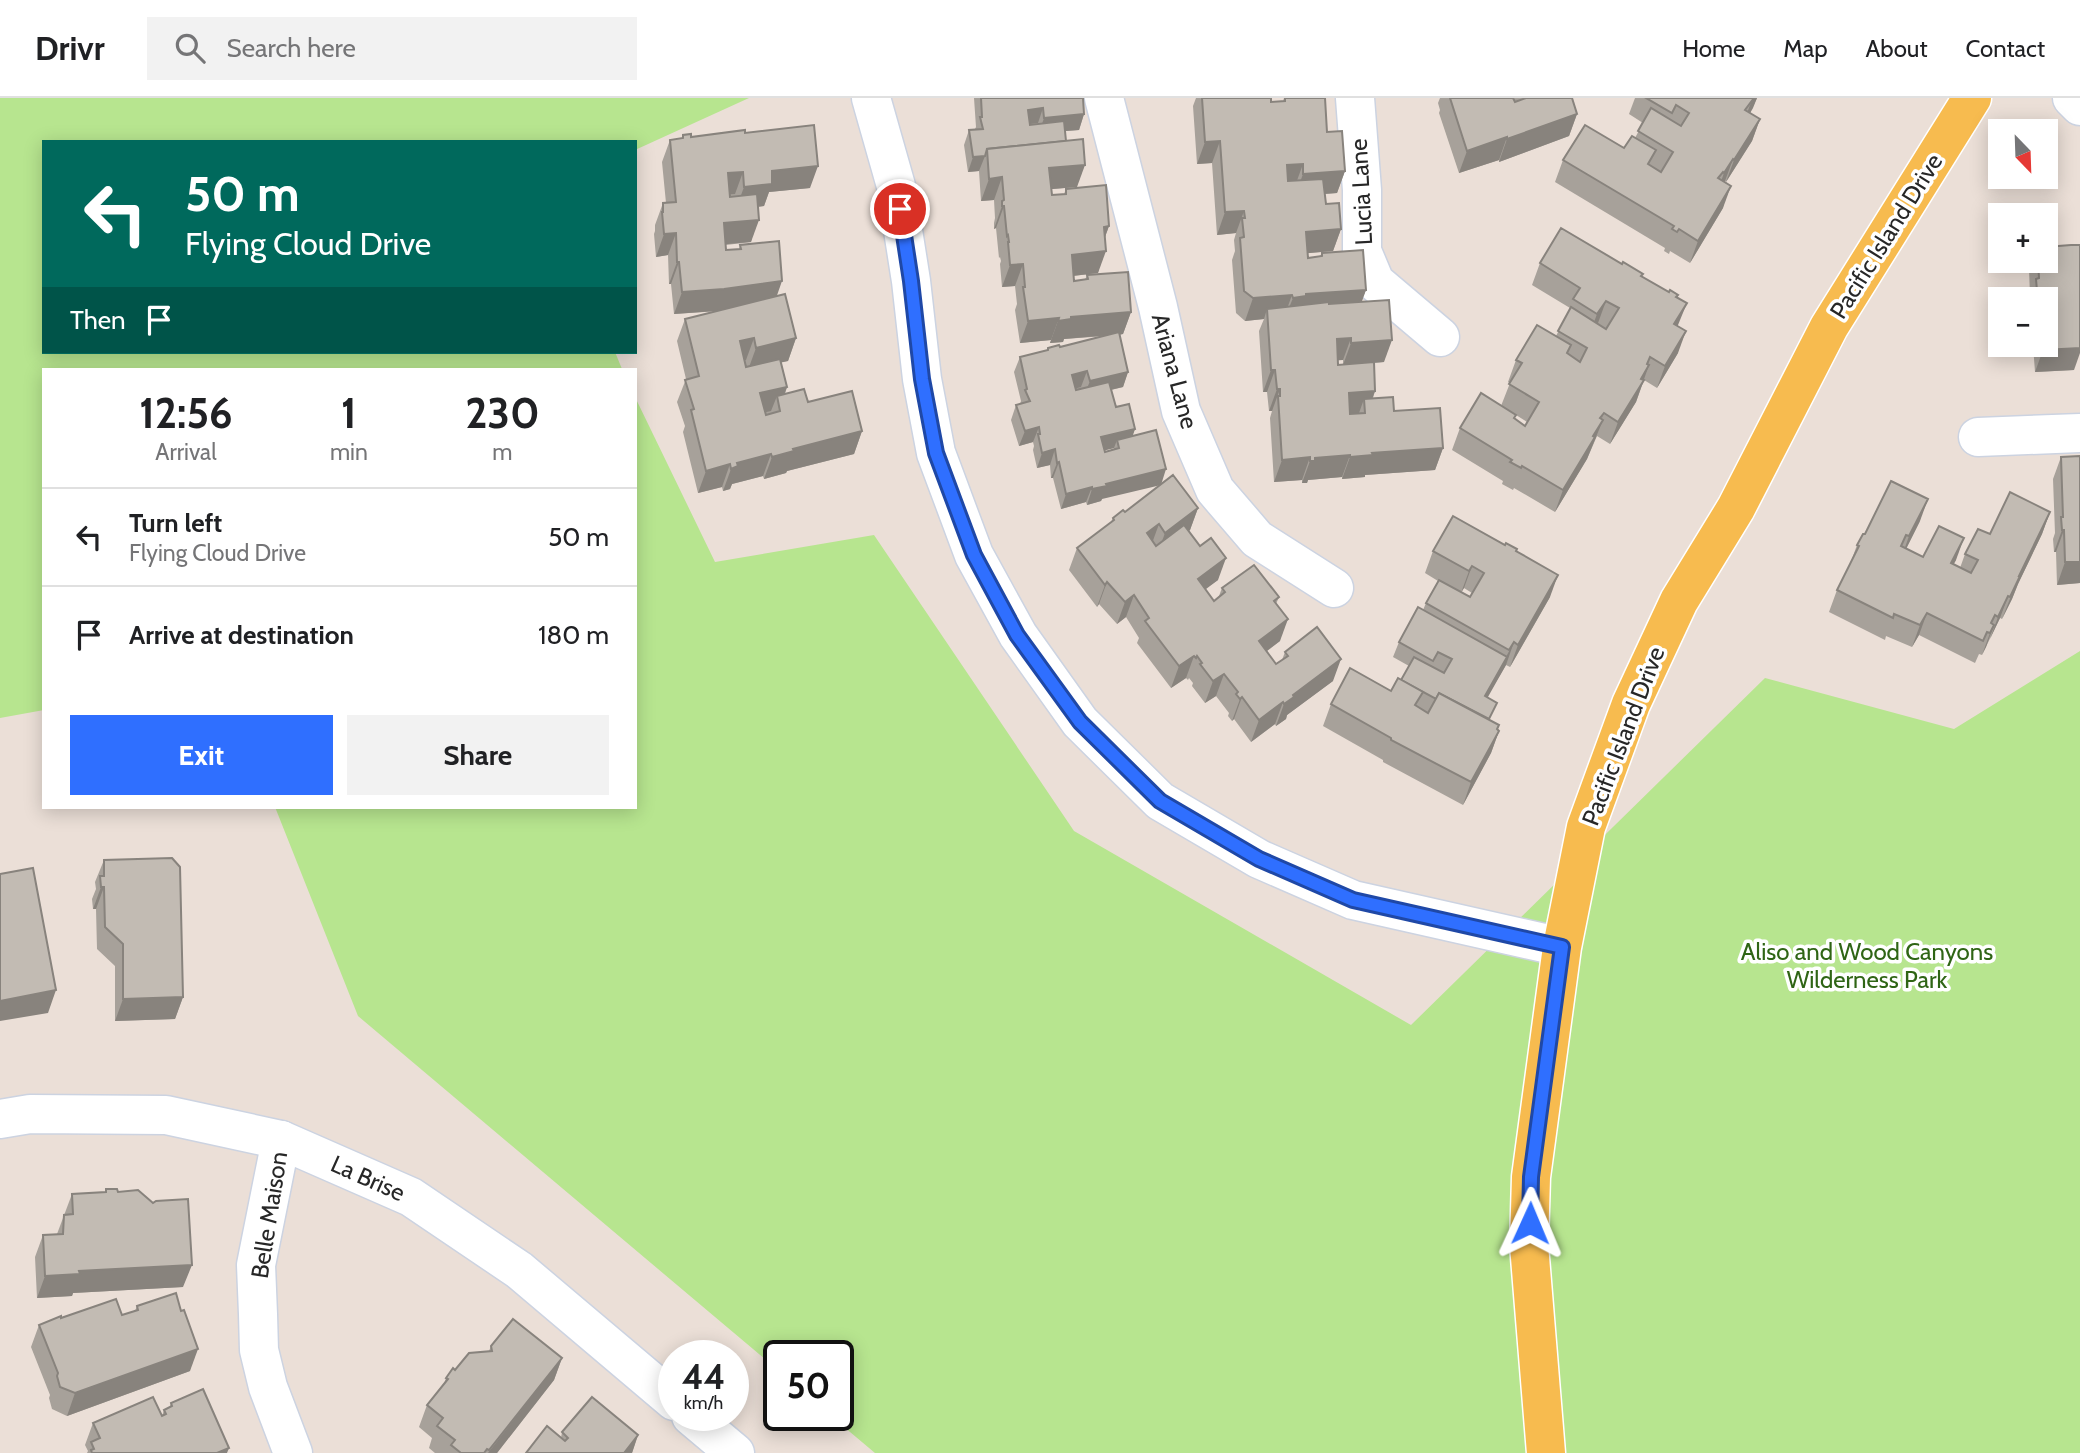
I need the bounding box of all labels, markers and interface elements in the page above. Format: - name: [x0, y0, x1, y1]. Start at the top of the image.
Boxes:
- search box: [147, 17, 637, 80]
- text: Drivr: [35, 28, 105, 68]
- icon: search: [171, 29, 209, 67]
- text: Search here: [227, 32, 356, 64]
- text: Home: [1682, 34, 1745, 63]
- text: Map: [1783, 34, 1828, 63]
- text: About: [1866, 34, 1928, 63]
- text: Contact: [1966, 34, 2045, 63]
- north arrow: [1988, 119, 2058, 189]
- map controls: [1988, 119, 2058, 357]
- street label: Lucia Lane: [1344, 138, 1378, 246]
- street label: Pacific Island Drive: [1824, 148, 1948, 324]
- text: 50 m: [185, 164, 300, 223]
- icon: left: [70, 168, 161, 259]
- pin: [870, 179, 930, 239]
- icon: arrive: [881, 190, 919, 228]
- button: +: [1988, 203, 2058, 273]
- text: Flying Cloud Drive: [185, 224, 431, 263]
- button: −: [1988, 287, 2058, 357]
- icon: arrive: [140, 301, 178, 339]
- text: Then: [70, 304, 126, 336]
- street label: Ariana Lane: [1146, 310, 1204, 432]
- text: 12:56: [139, 387, 233, 439]
- text: 1: [341, 387, 357, 439]
- text: 230: [465, 387, 540, 439]
- text: Arrival: [155, 438, 217, 466]
- text: min: [330, 438, 368, 466]
- text: m: [492, 438, 512, 466]
- text: Turn left: [129, 507, 222, 539]
- icon: left: [70, 518, 108, 556]
- text: 50 m: [548, 521, 609, 553]
- text: Flying Cloud Drive: [129, 539, 306, 567]
- icon: arrive: [70, 616, 108, 654]
- text: Arrive at destination: [129, 619, 354, 651]
- text: 180 m: [538, 619, 609, 651]
- street label: Pacific Island Drive: [1576, 642, 1670, 830]
- button: Exit: [70, 715, 333, 795]
- button: Share: [347, 715, 609, 795]
- park label: Aliso and Wood Canyons Wilderness Park: [1741, 937, 1993, 994]
- street label: La Brise: [326, 1149, 410, 1207]
- street label: Belle Maison: [245, 1150, 293, 1280]
- position arrow: [1493, 1186, 1567, 1260]
- speed limit sign: 50: [763, 1340, 854, 1431]
- text: 44: [682, 1355, 725, 1398]
- text: km/h: [684, 1392, 723, 1414]

